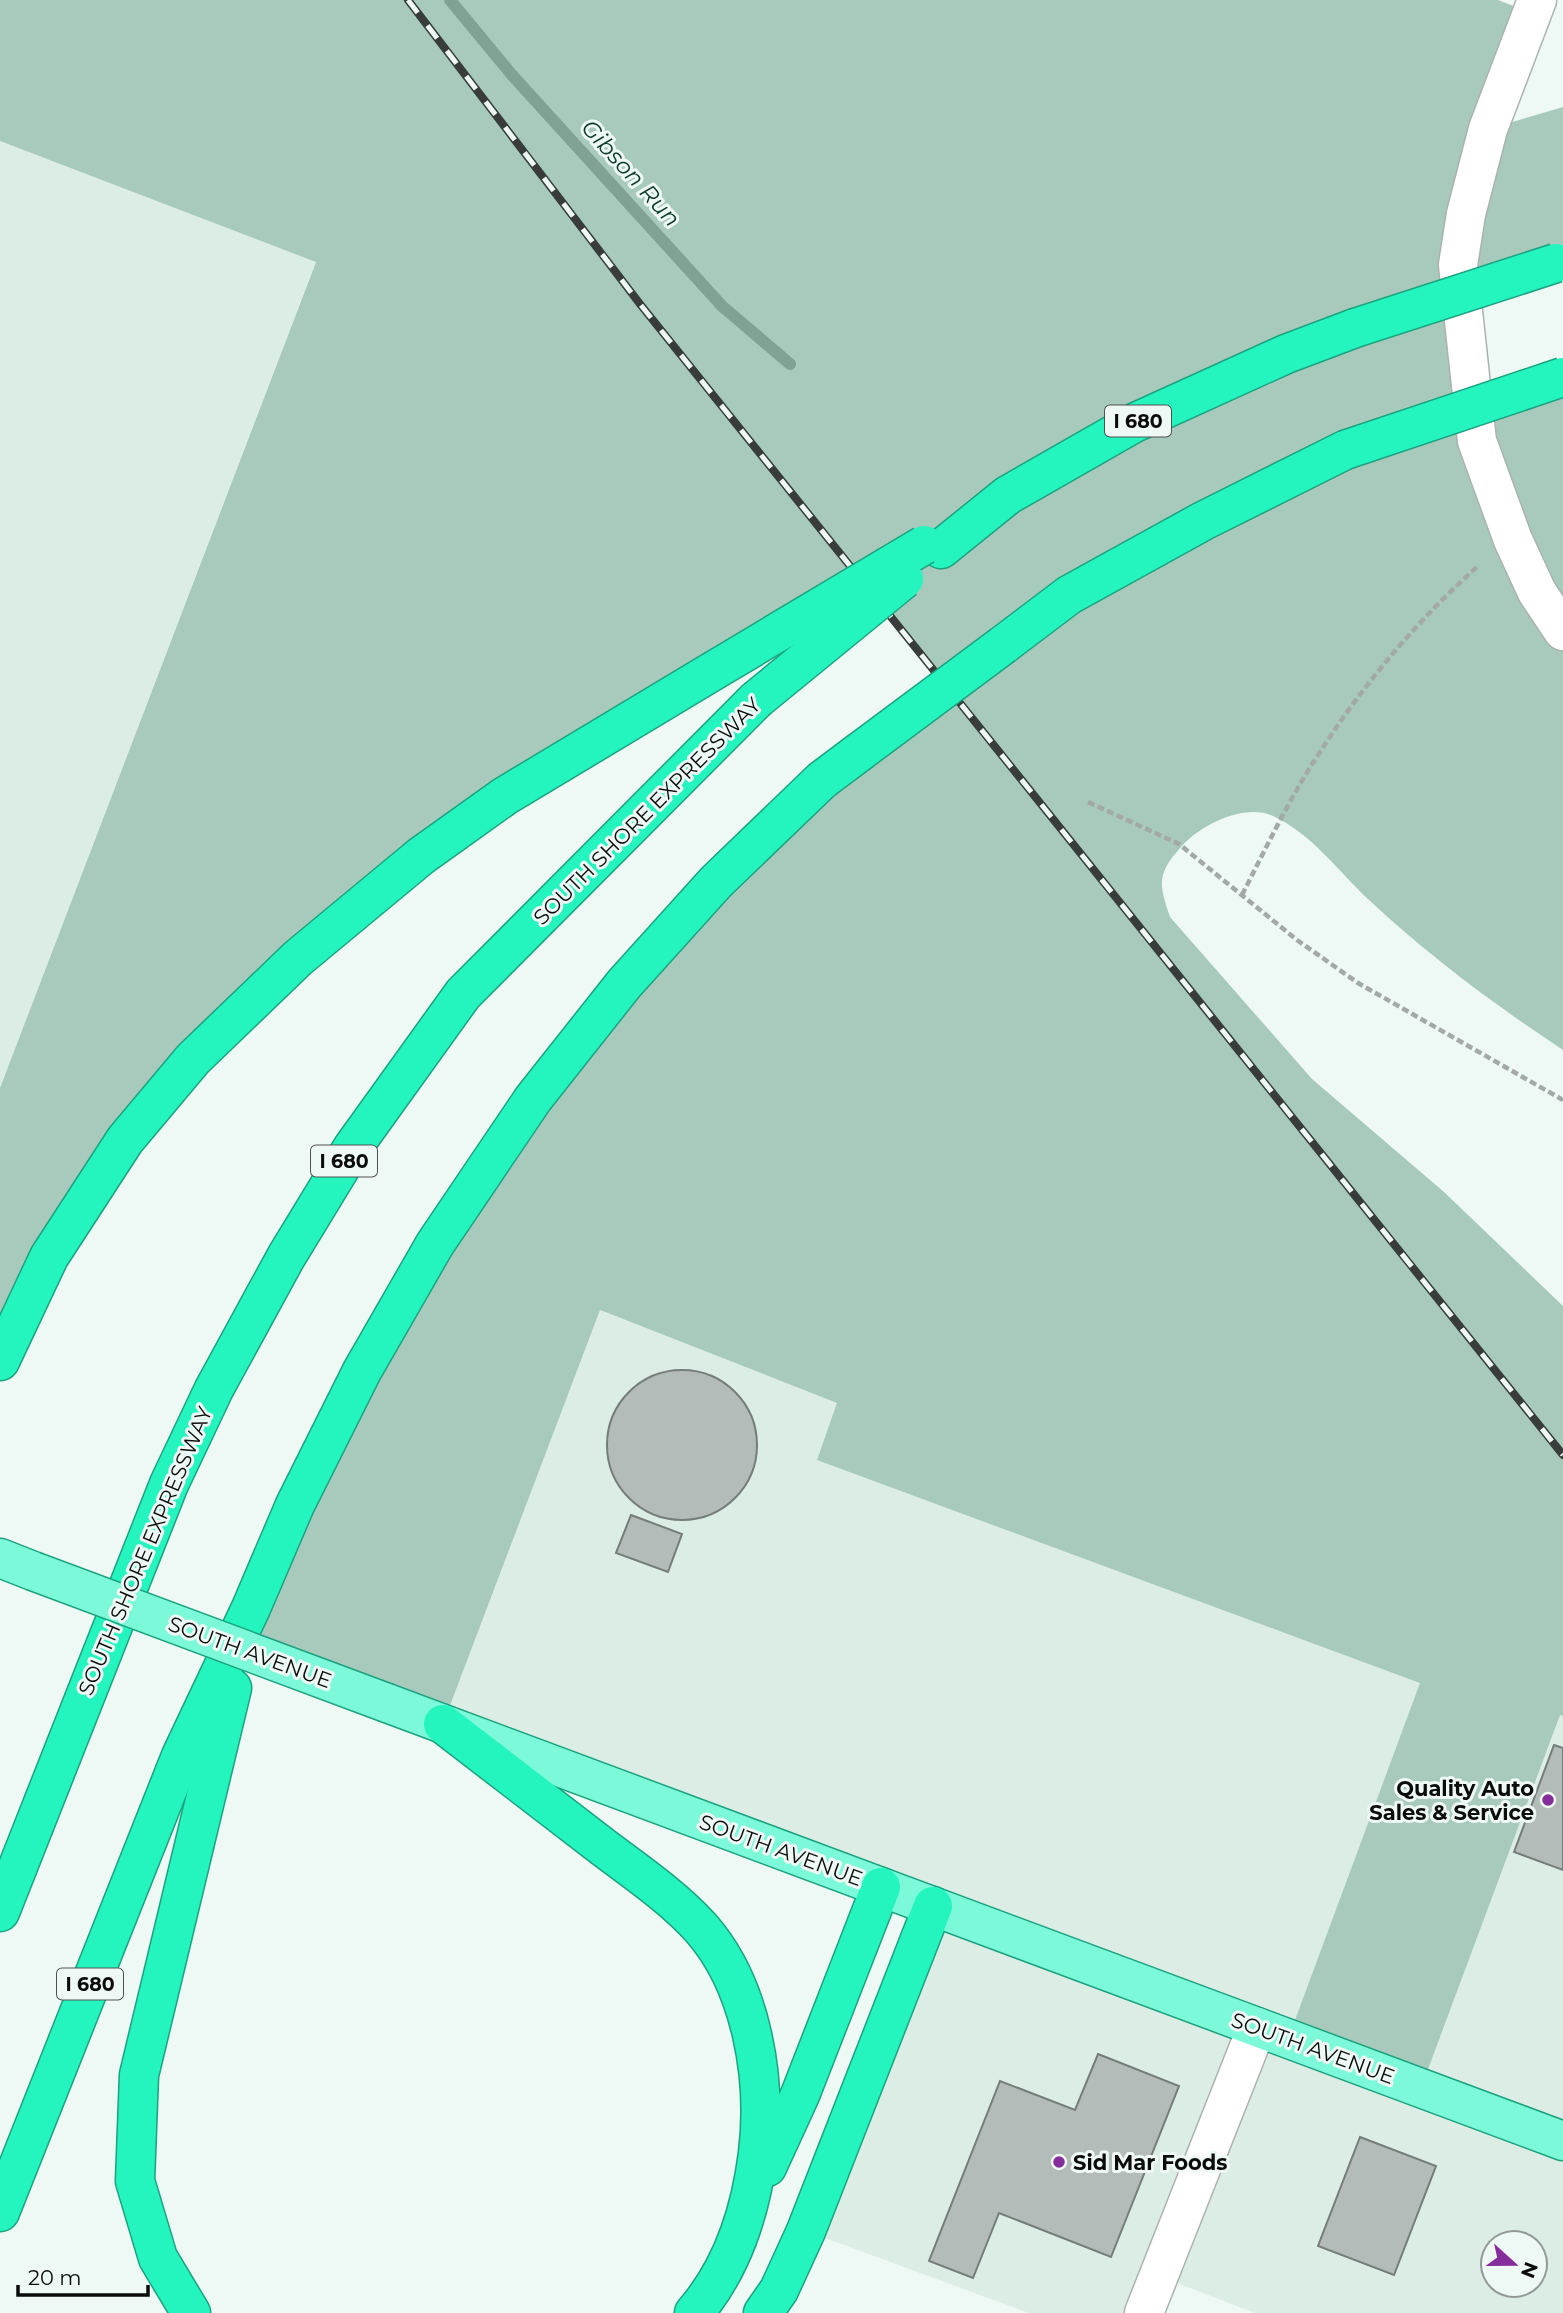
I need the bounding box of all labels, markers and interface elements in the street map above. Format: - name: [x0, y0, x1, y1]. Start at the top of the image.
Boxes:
- water label: Gibson Run: [576, 114, 686, 232]
- road number: I 680: [1105, 406, 1171, 436]
- street label: SOUTH SHORE EXPRESSWAY: [528, 692, 766, 930]
- road number: I 680: [311, 1146, 377, 1176]
- street label: SOUTH SHORE EXPRESSWAY: [73, 1402, 218, 1699]
- street label: SOUTH AVENUE: [165, 1611, 335, 1693]
- place label: Quality Auto Sales & Service: [1369, 1776, 1534, 1825]
- marker: Quality Auto Sales & Service: [1540, 1792, 1556, 1808]
- street label: SOUTH AVENUE: [696, 1809, 866, 1891]
- road number: I 680: [57, 1968, 123, 2000]
- street label: SOUTH AVENUE: [1228, 2007, 1398, 2089]
- place label: Sid Mar Foods: [1073, 2150, 1228, 2175]
- marker: Sid Mar Foods: [1051, 2154, 1067, 2170]
- north arrow: [1479, 2229, 1549, 2299]
- scale bar: [18, 2254, 147, 2298]
- text: N: [1516, 2259, 1543, 2281]
- text: 20 m: [28, 2265, 82, 2290]

